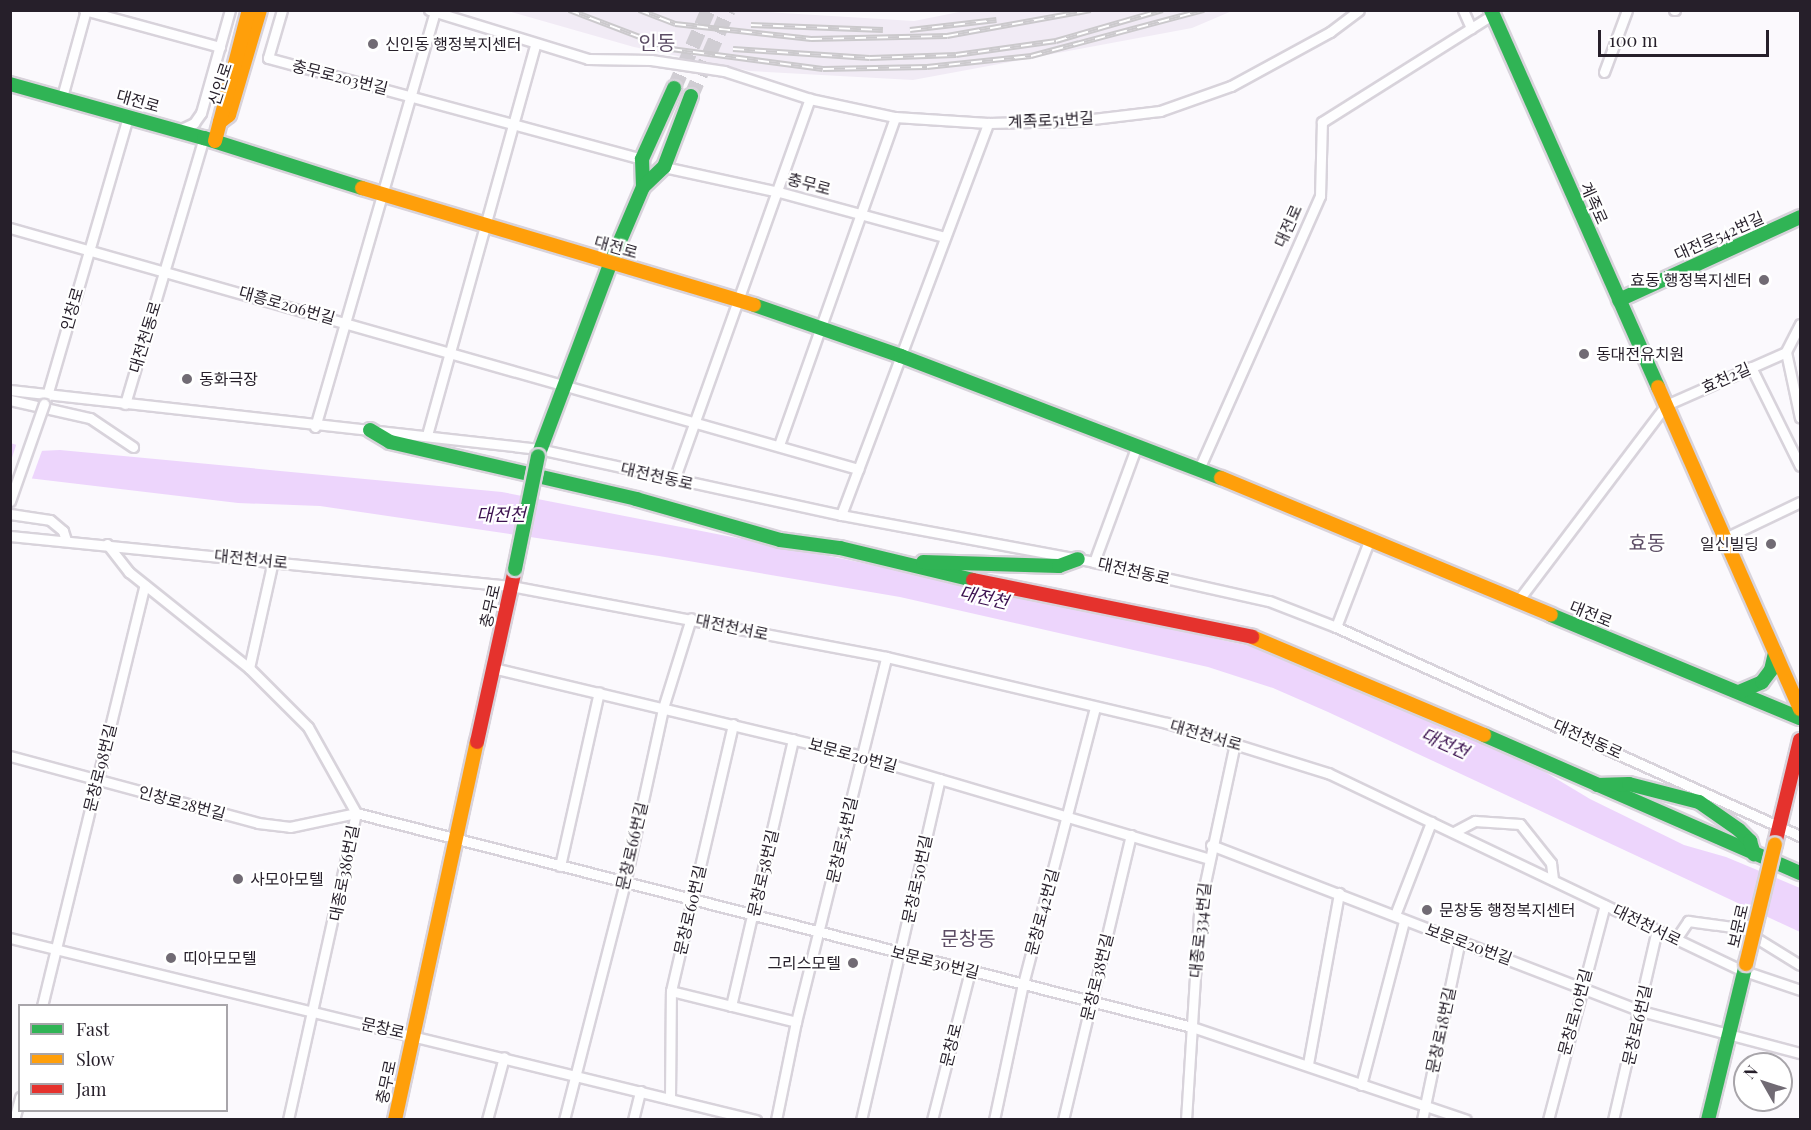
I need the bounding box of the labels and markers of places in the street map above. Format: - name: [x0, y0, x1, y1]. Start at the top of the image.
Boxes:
- place label: 신인동 행정복지센터: [385, 34, 521, 54]
- marker: 신인동 행정복지센터: [366, 37, 380, 51]
- place label: 효동 행정복지센터: [1630, 270, 1752, 290]
- marker: 효동 행정복지센터: [1757, 273, 1771, 287]
- place label: 동대전유치원: [1596, 344, 1684, 364]
- marker: 동대전유치원: [1577, 347, 1591, 361]
- place label: 동화극장: [199, 369, 258, 389]
- marker: 동화극장: [180, 372, 194, 386]
- place label: 일신빌딩: [1700, 534, 1759, 554]
- marker: 일신빌딩: [1764, 537, 1778, 551]
- place label: 사모아모텔: [250, 869, 324, 889]
- marker: 사모아모텔: [231, 872, 245, 886]
- place label: 문창동 행정복지센터: [1439, 900, 1575, 920]
- marker: 문창동 행정복지센터: [1420, 903, 1434, 917]
- place label: 띠아모모텔: [183, 948, 257, 968]
- marker: 띠아모모텔: [164, 951, 178, 965]
- place label: 그리스모텔: [767, 953, 841, 973]
- marker: 그리스모텔: [846, 956, 860, 970]

